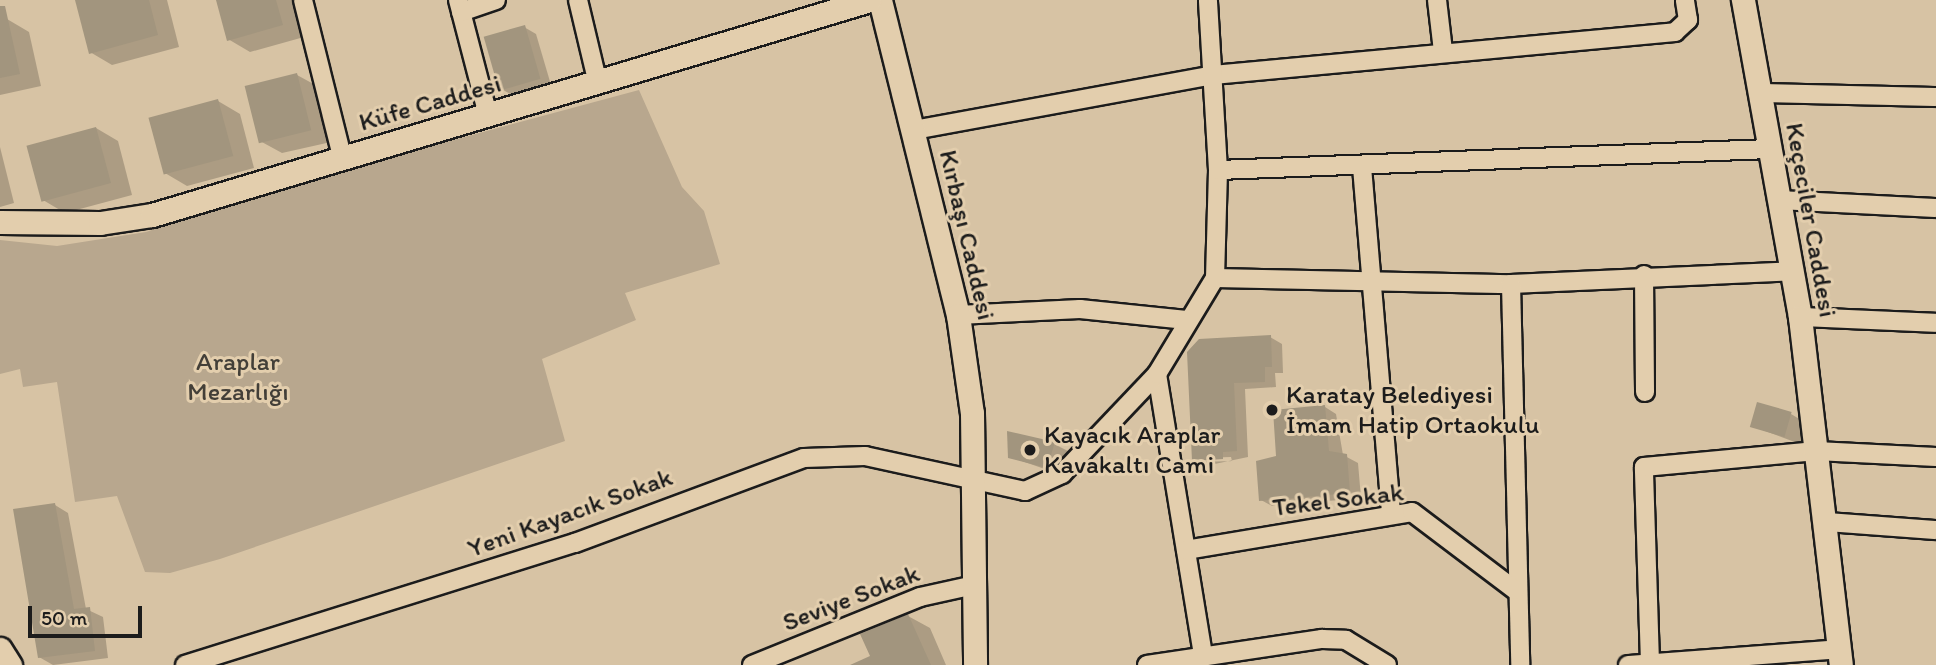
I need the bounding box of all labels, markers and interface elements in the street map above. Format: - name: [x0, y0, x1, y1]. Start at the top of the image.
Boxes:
- street label: Küfe Caddesi: [355, 68, 505, 138]
- street label: Keçeciler Caddesi: [1779, 120, 1843, 320]
- street label: Kırbaşı Caddesi: [932, 147, 1002, 323]
- park label: Araplar Mezarlığı: [187, 346, 289, 408]
- place label: Karatay Belediyesi İmam Hatip Ortaokulu: [1286, 379, 1540, 440]
- marker: Karatay Belediyesi İmam Hatip Ortaokulu: [1264, 402, 1280, 418]
- place label: Kayacık Araplar Kavakaltı Cami: [1044, 419, 1220, 480]
- marker: Kayacık Araplar Kavakaltı Cami: [1022, 442, 1038, 458]
- street label: Yeni Kayacık Sokak: [464, 462, 676, 564]
- street label: Tekel Sokak: [1271, 477, 1405, 523]
- street label: Seviye Sokak: [778, 558, 924, 638]
- scale bar: [32, 592, 145, 636]
- text: 50 m: [41, 605, 87, 630]

